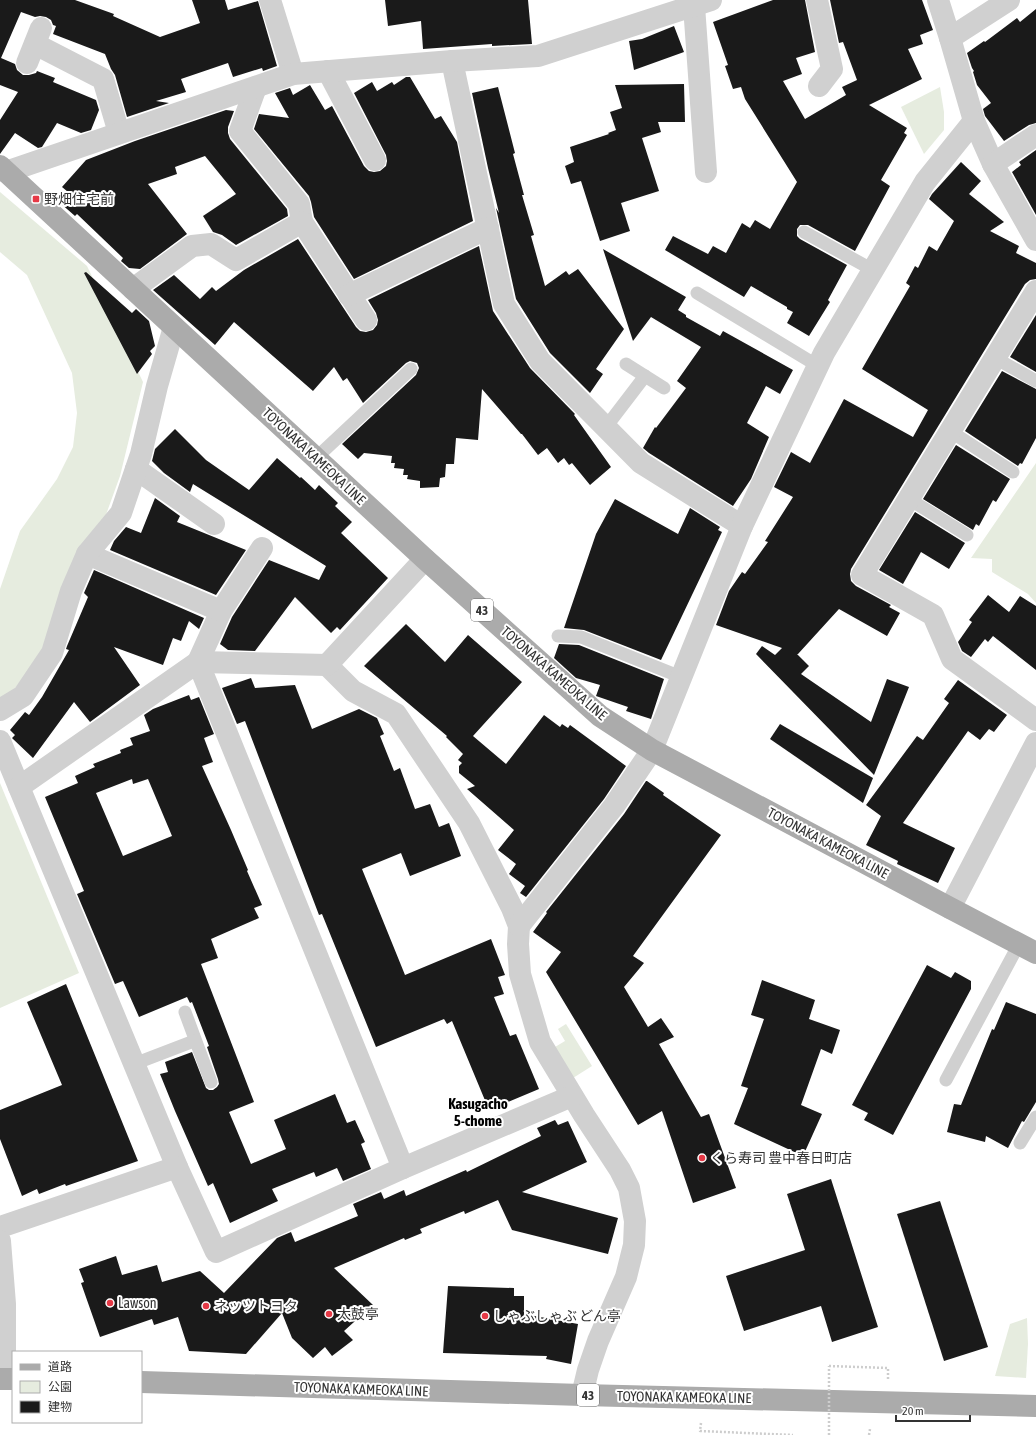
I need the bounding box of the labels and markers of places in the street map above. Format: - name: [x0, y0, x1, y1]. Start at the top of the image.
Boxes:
- place label: 野畑住宅前: [44, 191, 114, 207]
- marker: 野畑住宅前: [31, 194, 41, 204]
- place label: くら寿司 豊中春日町店: [710, 1150, 852, 1166]
- marker: くら寿司 豊中春日町店: [697, 1153, 707, 1163]
- place label: Lawson: [118, 1295, 157, 1311]
- marker: Lawson: [105, 1298, 115, 1308]
- place label: ネッツトヨタ: [214, 1298, 298, 1314]
- marker: ネッツトヨタ: [201, 1301, 211, 1311]
- place label: 太鼓亭: [337, 1306, 379, 1322]
- place label: しゃぶしゃぶ どん亭: [493, 1308, 621, 1324]
- marker: 太鼓亭: [324, 1309, 334, 1319]
- marker: しゃぶしゃぶ どん亭: [480, 1311, 490, 1321]

